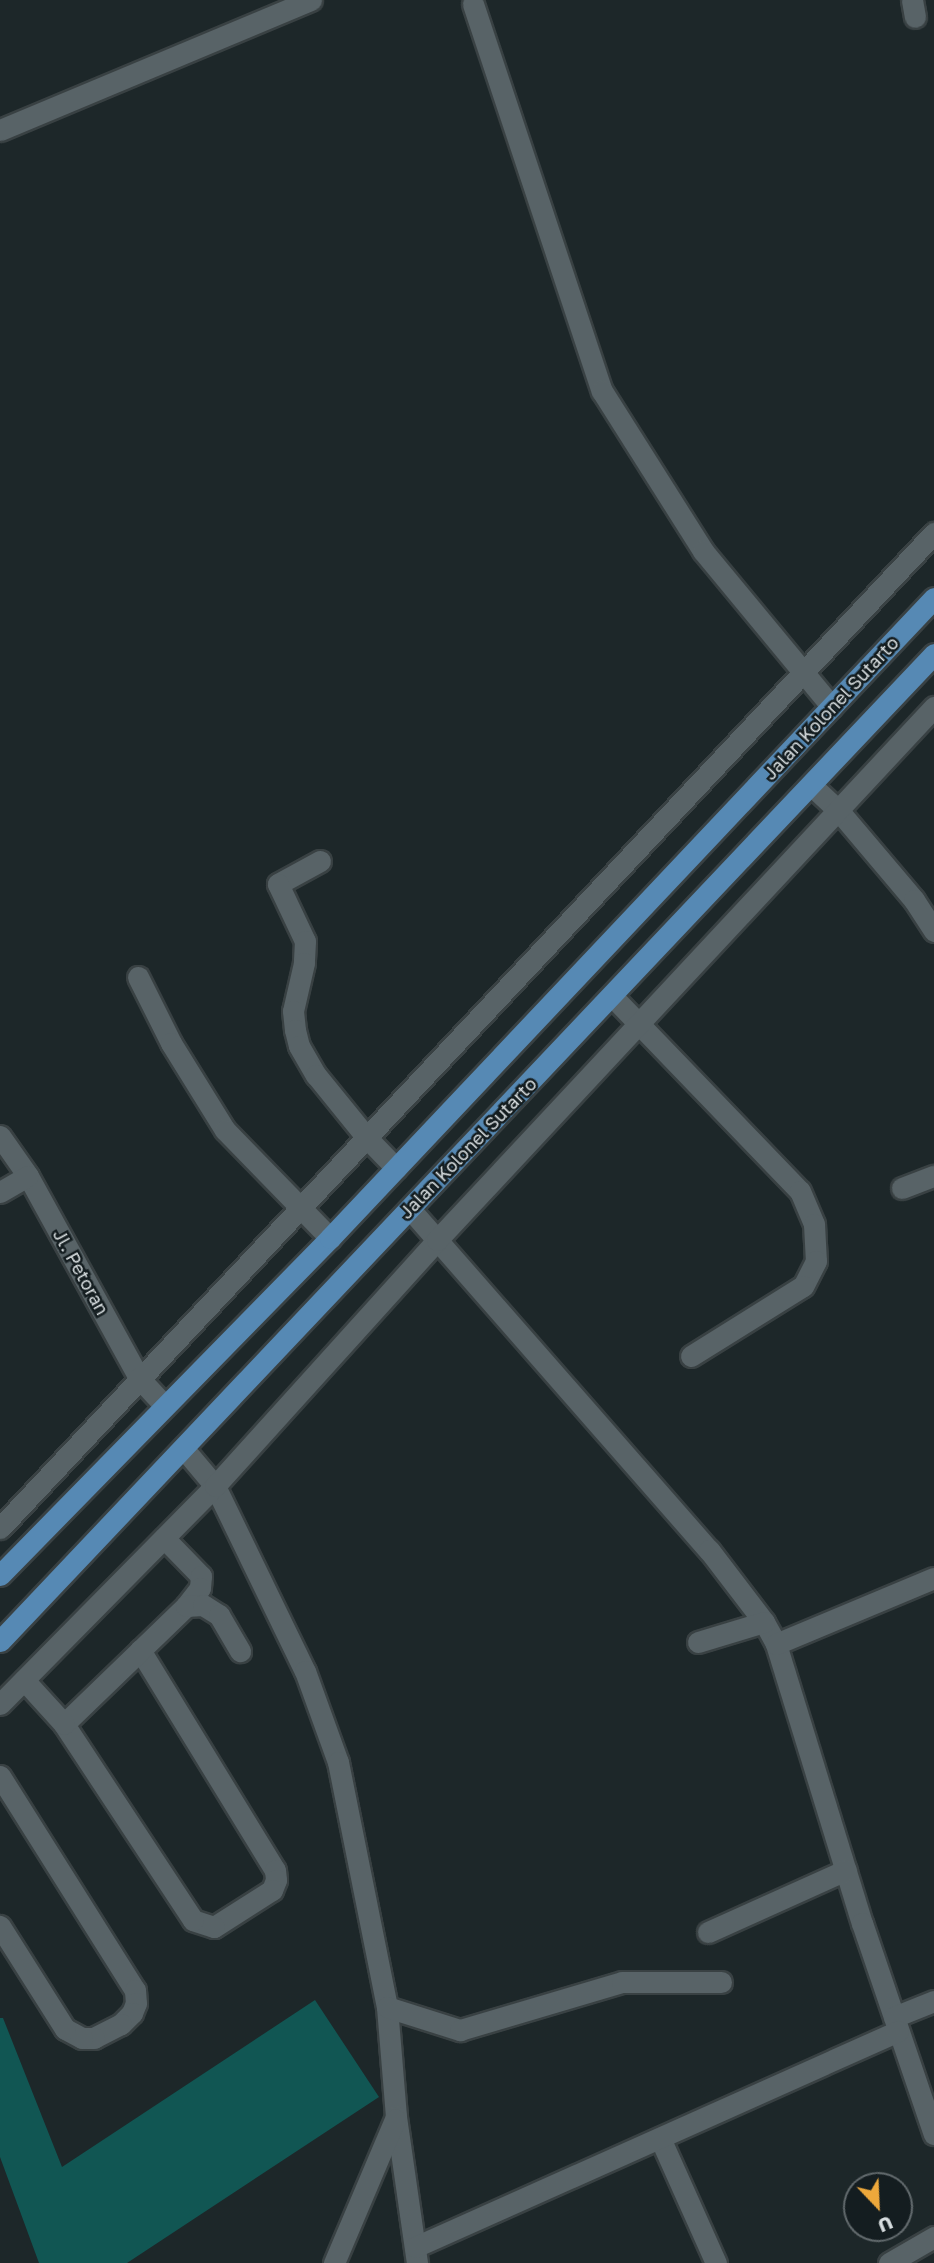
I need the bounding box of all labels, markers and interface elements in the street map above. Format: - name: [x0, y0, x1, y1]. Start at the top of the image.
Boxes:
- street label: Jalan Kolonel Sutarto: [759, 632, 903, 784]
- street label: Jalan Kolonel Sutarto: [395, 1073, 541, 1223]
- street label: Jl. Petoran: [49, 1225, 113, 1319]
- north arrow: [843, 2172, 913, 2242]
- text: U: [875, 2212, 896, 2238]

